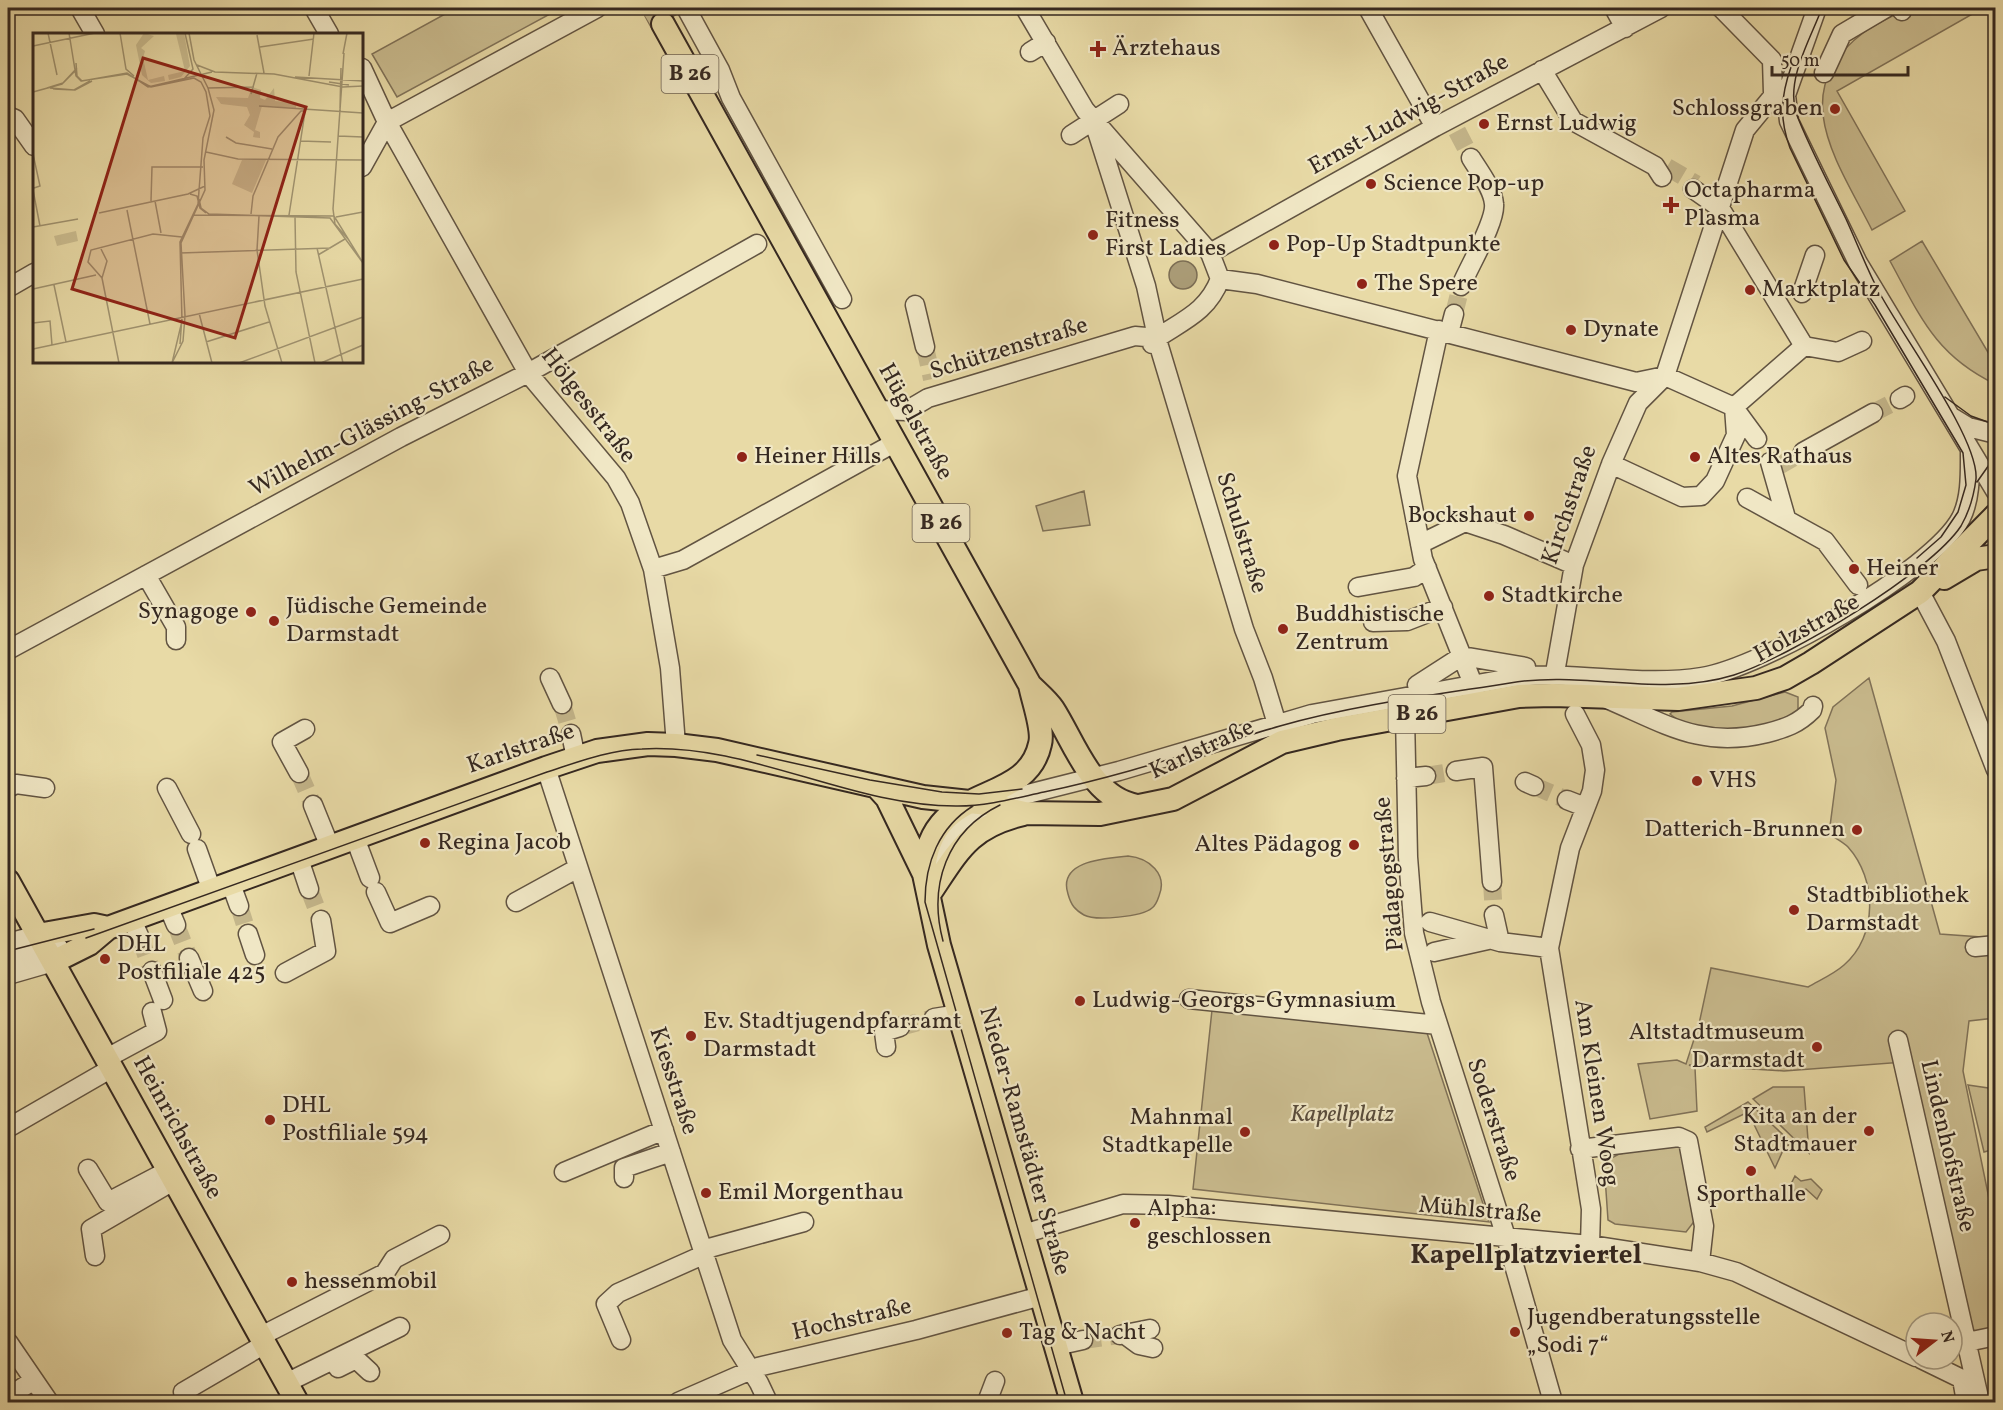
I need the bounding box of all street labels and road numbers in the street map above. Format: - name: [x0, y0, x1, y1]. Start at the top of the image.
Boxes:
- street label: Ernst-Ludwig-Straße: [1303, 46, 1515, 184]
- road number: B 26: [662, 55, 718, 93]
- street label: Schützenstraße: [926, 309, 1092, 389]
- street label: Hölgesstraße: [532, 341, 644, 471]
- street label: Wilhelm-Glässing-Straße: [244, 348, 500, 506]
- street label: Hügelstraße: [869, 357, 961, 487]
- street label: Kirchstraße: [1534, 441, 1606, 569]
- street label: Schulstraße: [1206, 468, 1276, 598]
- road number: B 26: [912, 504, 970, 542]
- street label: Holzstraße: [1748, 586, 1866, 672]
- road number: B 26: [1388, 695, 1446, 733]
- street label: Karlstraße: [1144, 711, 1260, 789]
- street label: Karlstraße: [463, 715, 579, 783]
- street label: Pädagogstraße: [1366, 795, 1414, 953]
- street label: Am Kleinen Woog: [1564, 997, 1628, 1189]
- street label: Nieder-Ramstädter Straße: [969, 1003, 1079, 1279]
- street label: Kiesstraße: [640, 1023, 706, 1139]
- street label: Heinrichstraße: [124, 1050, 230, 1206]
- street label: Soderstraße: [1457, 1054, 1529, 1186]
- street label: Lindenhofstraße: [1911, 1056, 1983, 1236]
- street label: Mühlstraße: [1417, 1189, 1543, 1233]
- street label: Hochstraße: [789, 1290, 915, 1350]

